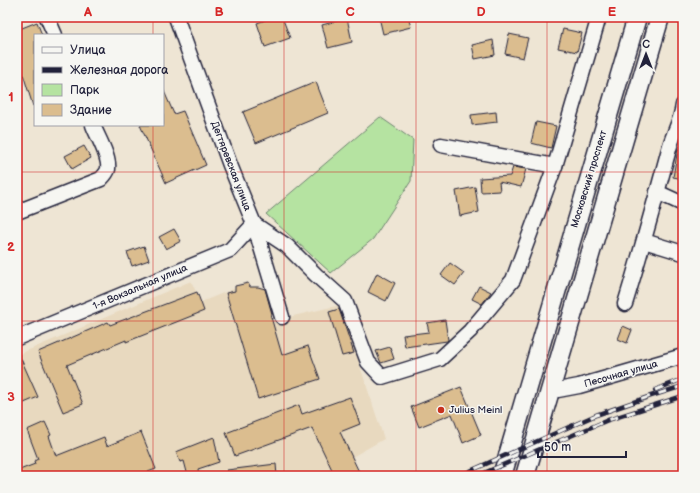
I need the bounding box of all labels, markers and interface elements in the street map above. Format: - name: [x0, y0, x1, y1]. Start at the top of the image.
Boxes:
- text: A: [83, 4, 92, 20]
- text: B: [214, 4, 224, 20]
- text: C: [345, 4, 355, 20]
- text: D: [476, 4, 486, 20]
- text: E: [608, 4, 617, 20]
- legend: [34, 34, 164, 126]
- north arrow: [626, 34, 666, 74]
- text: С: [642, 38, 650, 51]
- text: Улица: [70, 43, 106, 58]
- text: Железная дорога: [70, 63, 168, 78]
- text: Парк: [70, 83, 100, 98]
- text: 1: [8, 89, 14, 105]
- text: Здание: [70, 103, 112, 118]
- street label: Дегтяревская улица: [208, 119, 254, 213]
- street label: Московский проспект: [568, 129, 610, 229]
- text: 2: [7, 239, 15, 255]
- street label: 1-я Вокзальная улица: [91, 262, 189, 312]
- street label: Песочная улица: [583, 358, 659, 390]
- text: 3: [7, 389, 15, 405]
- place label: Julius Meinl: [449, 404, 502, 416]
- marker: Julius Meinl: [436, 405, 446, 415]
- scale bar: [538, 433, 626, 459]
- text: 50 m: [544, 440, 571, 455]

